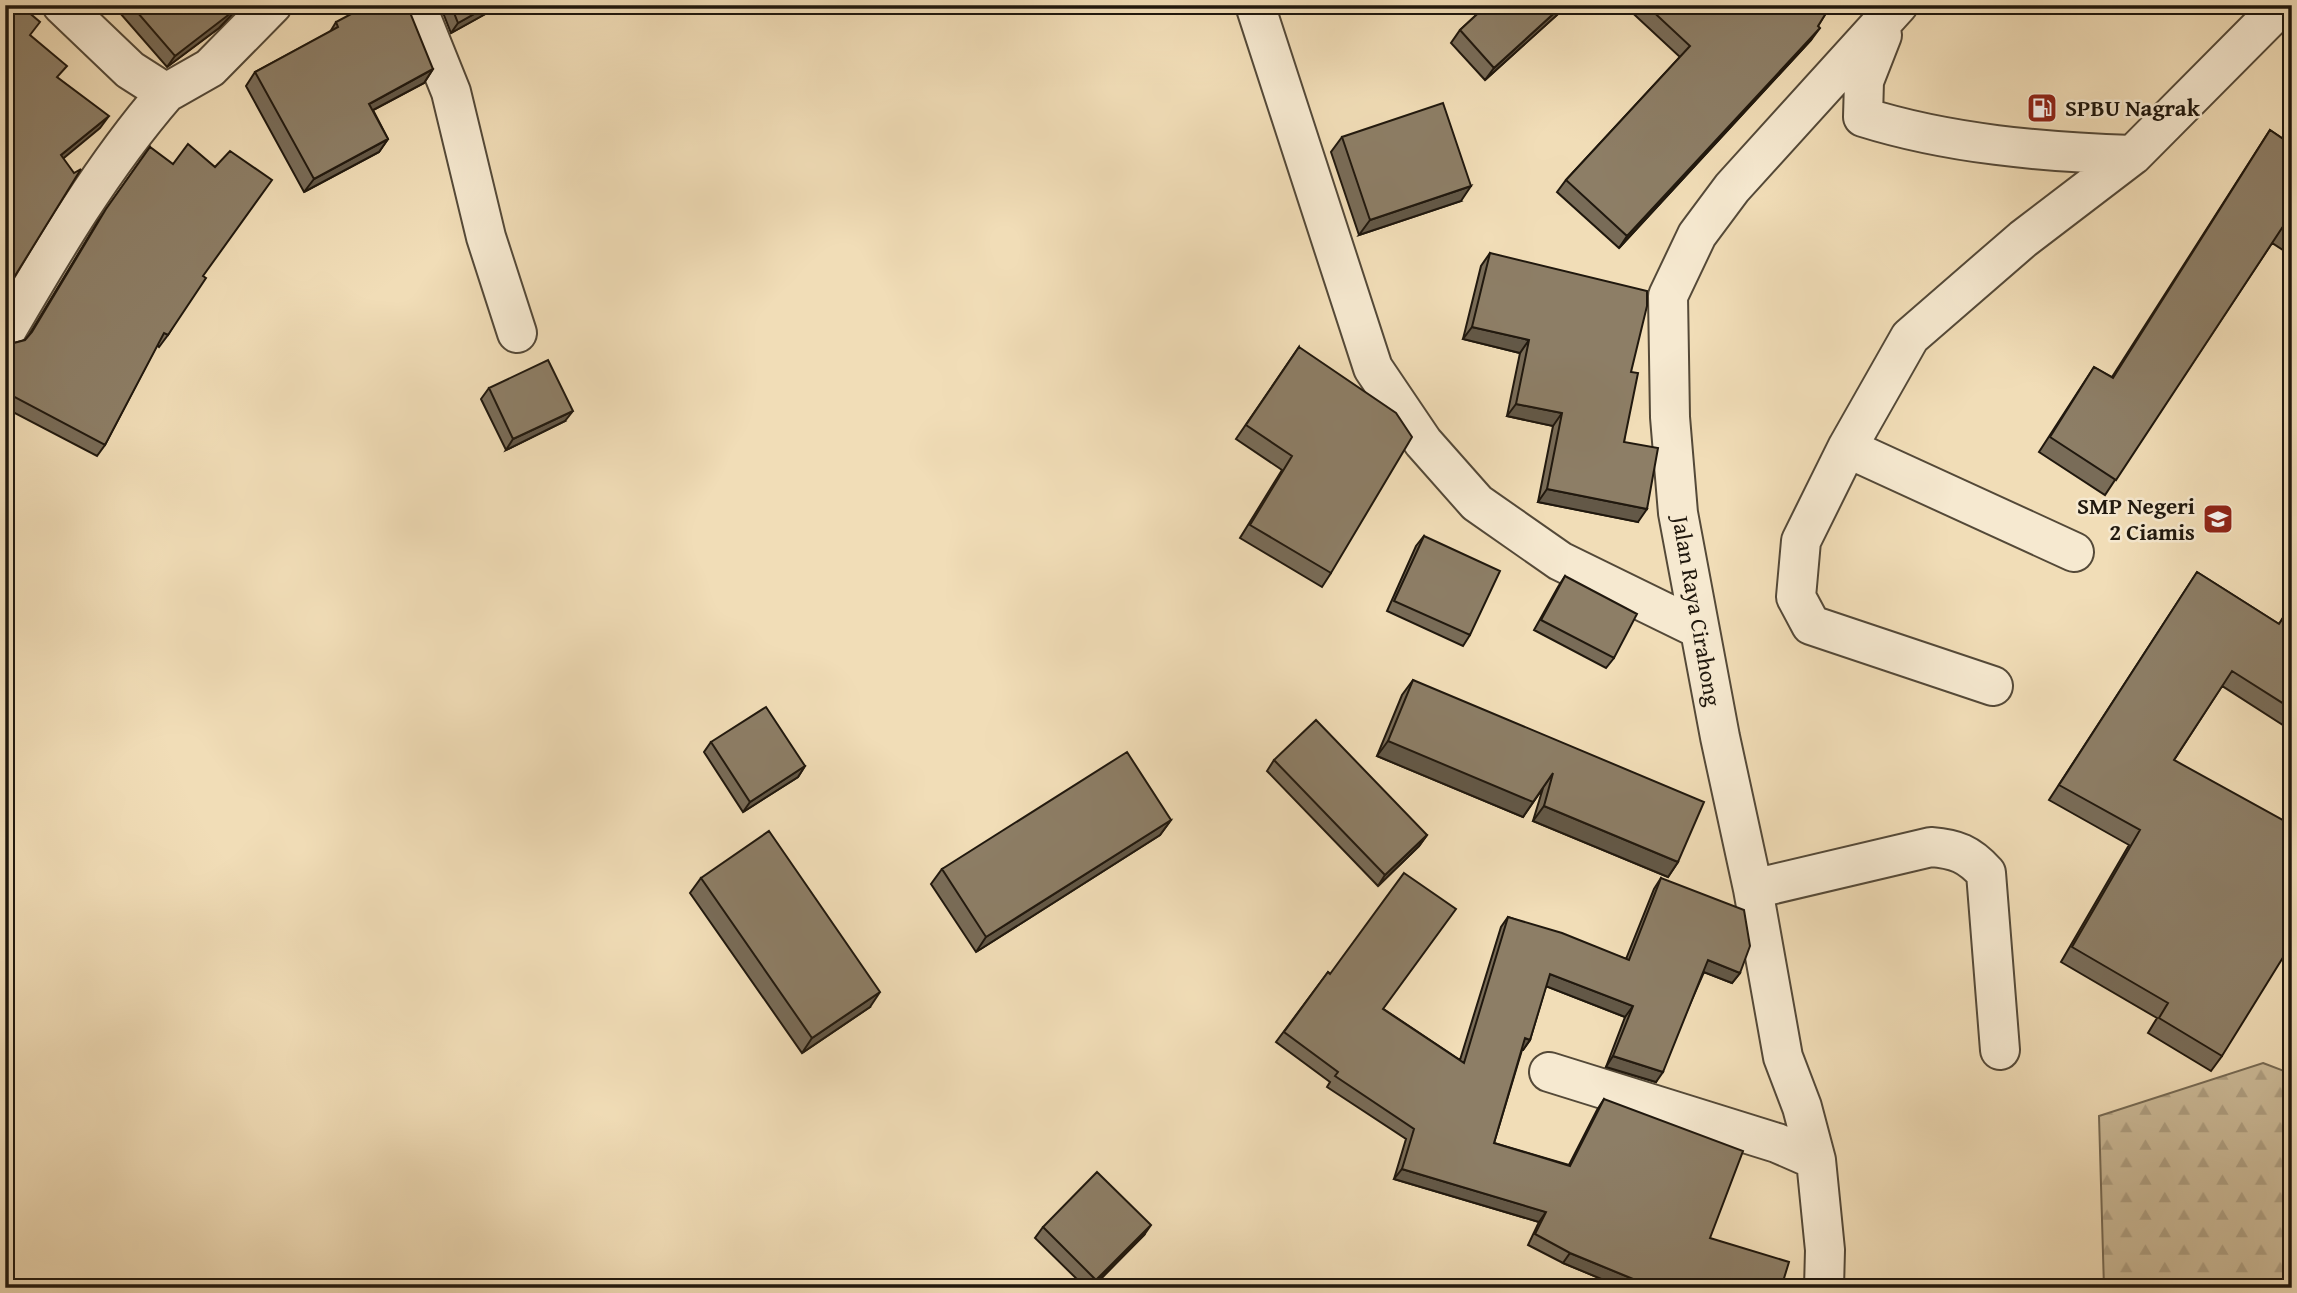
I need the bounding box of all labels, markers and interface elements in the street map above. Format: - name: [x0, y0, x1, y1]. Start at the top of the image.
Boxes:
- fuel station icon: SPBU Nagrak: [2025, 91, 2059, 125]
- place label: SPBU Nagrak: [2065, 91, 2201, 124]
- place label: SMP Negeri 2 Ciamis: [2077, 489, 2195, 548]
- school or university icon: SMP Negeri 2 Ciamis: [2201, 502, 2235, 536]
- street label: Jalan Raya Cirahong: [1664, 510, 1731, 709]

